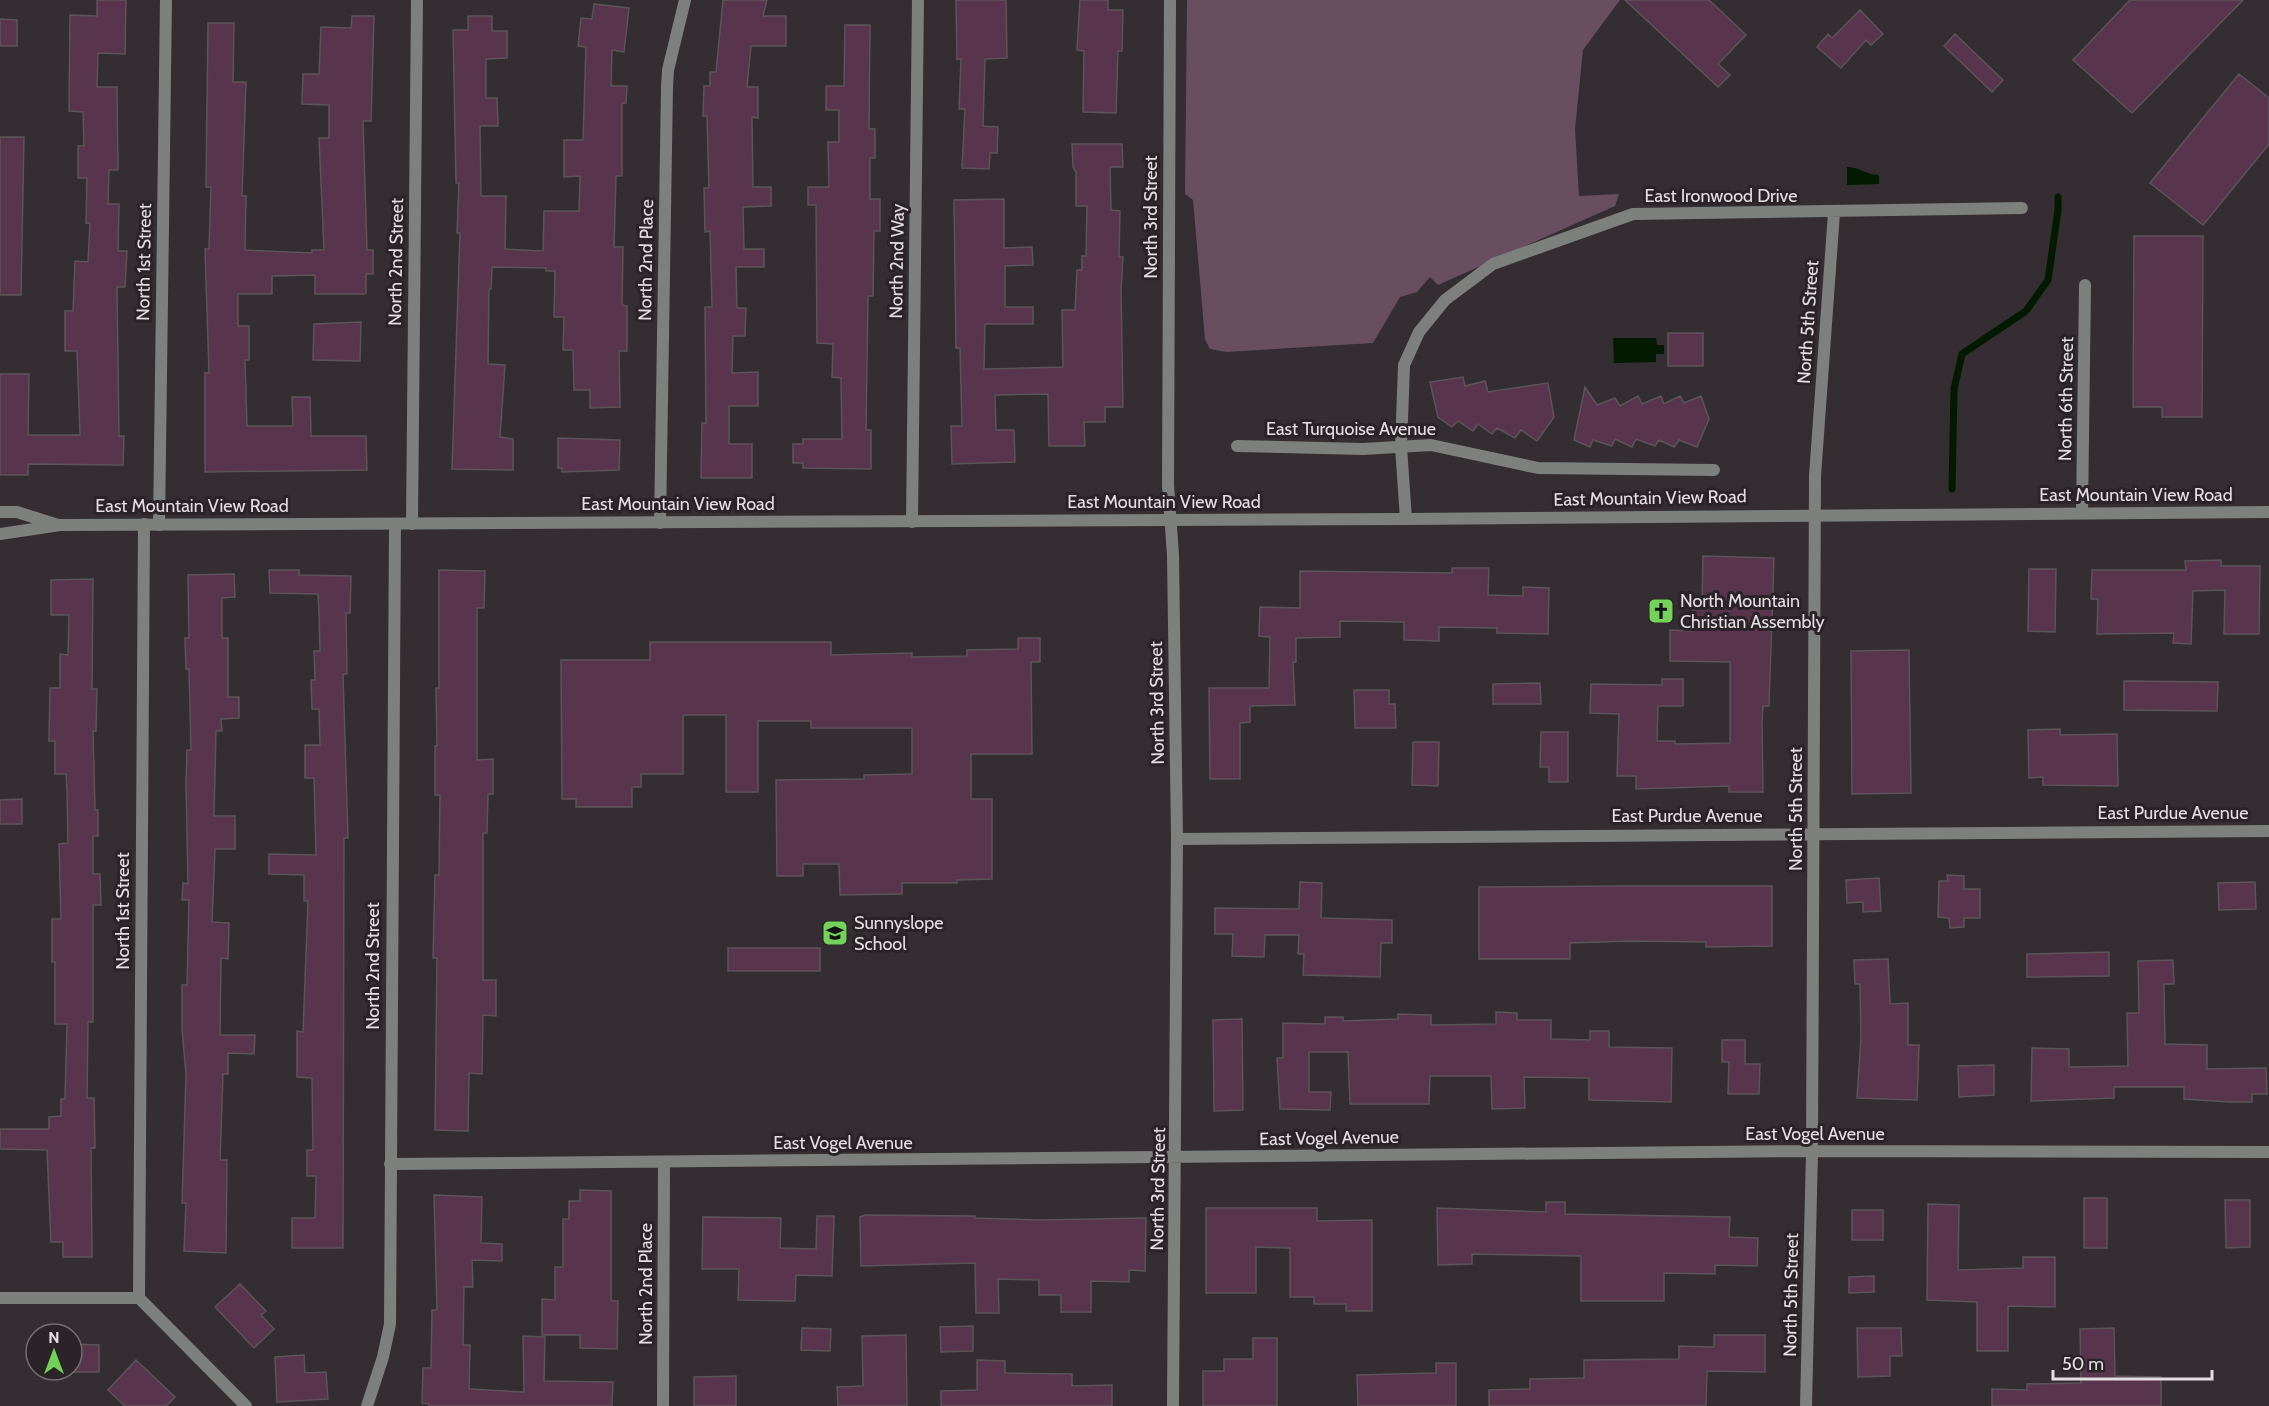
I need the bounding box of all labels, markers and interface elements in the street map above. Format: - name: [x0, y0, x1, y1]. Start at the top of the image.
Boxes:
- street label: North 3rd Street: [1140, 155, 1162, 279]
- street label: East Ironwood Drive: [1644, 185, 1798, 207]
- street label: North 2nd Street: [384, 198, 408, 326]
- street label: North 2nd Place: [634, 199, 658, 321]
- street label: North 1st Street: [132, 203, 156, 321]
- street label: North 2nd Way: [885, 203, 909, 319]
- street label: North 5th Street: [1793, 260, 1823, 384]
- street label: North 6th Street: [2054, 337, 2078, 461]
- street label: East Turquoise Avenue: [1266, 418, 1436, 440]
- street label: East Mountain View Road: [2039, 484, 2233, 506]
- street label: East Mountain View Road: [1553, 485, 1747, 511]
- street label: East Mountain View Road: [1067, 491, 1261, 513]
- street label: East Mountain View Road: [581, 493, 775, 515]
- street label: East Mountain View Road: [95, 495, 289, 517]
- place label: North Mountain Christian Assembly: [1680, 590, 1825, 633]
- church icon: North Mountain Christian Assembly: [1646, 596, 1676, 626]
- street label: North 3rd Street: [1145, 641, 1169, 765]
- street label: North 5th Street: [1785, 747, 1807, 871]
- street label: East Purdue Avenue: [2097, 802, 2249, 824]
- street label: East Purdue Avenue: [1611, 805, 1763, 827]
- street label: North 1st Street: [112, 852, 134, 970]
- street label: North 2nd Street: [362, 902, 384, 1030]
- place label: Sunnyslope School: [854, 912, 943, 955]
- school or university icon: Sunnyslope School: [820, 918, 850, 948]
- street label: East Vogel Avenue: [1745, 1123, 1885, 1145]
- street label: East Vogel Avenue: [1259, 1126, 1399, 1150]
- street label: North 3rd Street: [1146, 1127, 1170, 1251]
- street label: East Vogel Avenue: [773, 1132, 913, 1154]
- street label: North 2nd Place: [635, 1223, 657, 1345]
- street label: North 5th Street: [1779, 1233, 1803, 1357]
- north arrow: [24, 1322, 84, 1382]
- text: N: [48, 1328, 60, 1347]
- scale bar: [2053, 1343, 2212, 1381]
- text: 50 m: [2062, 1353, 2104, 1375]

